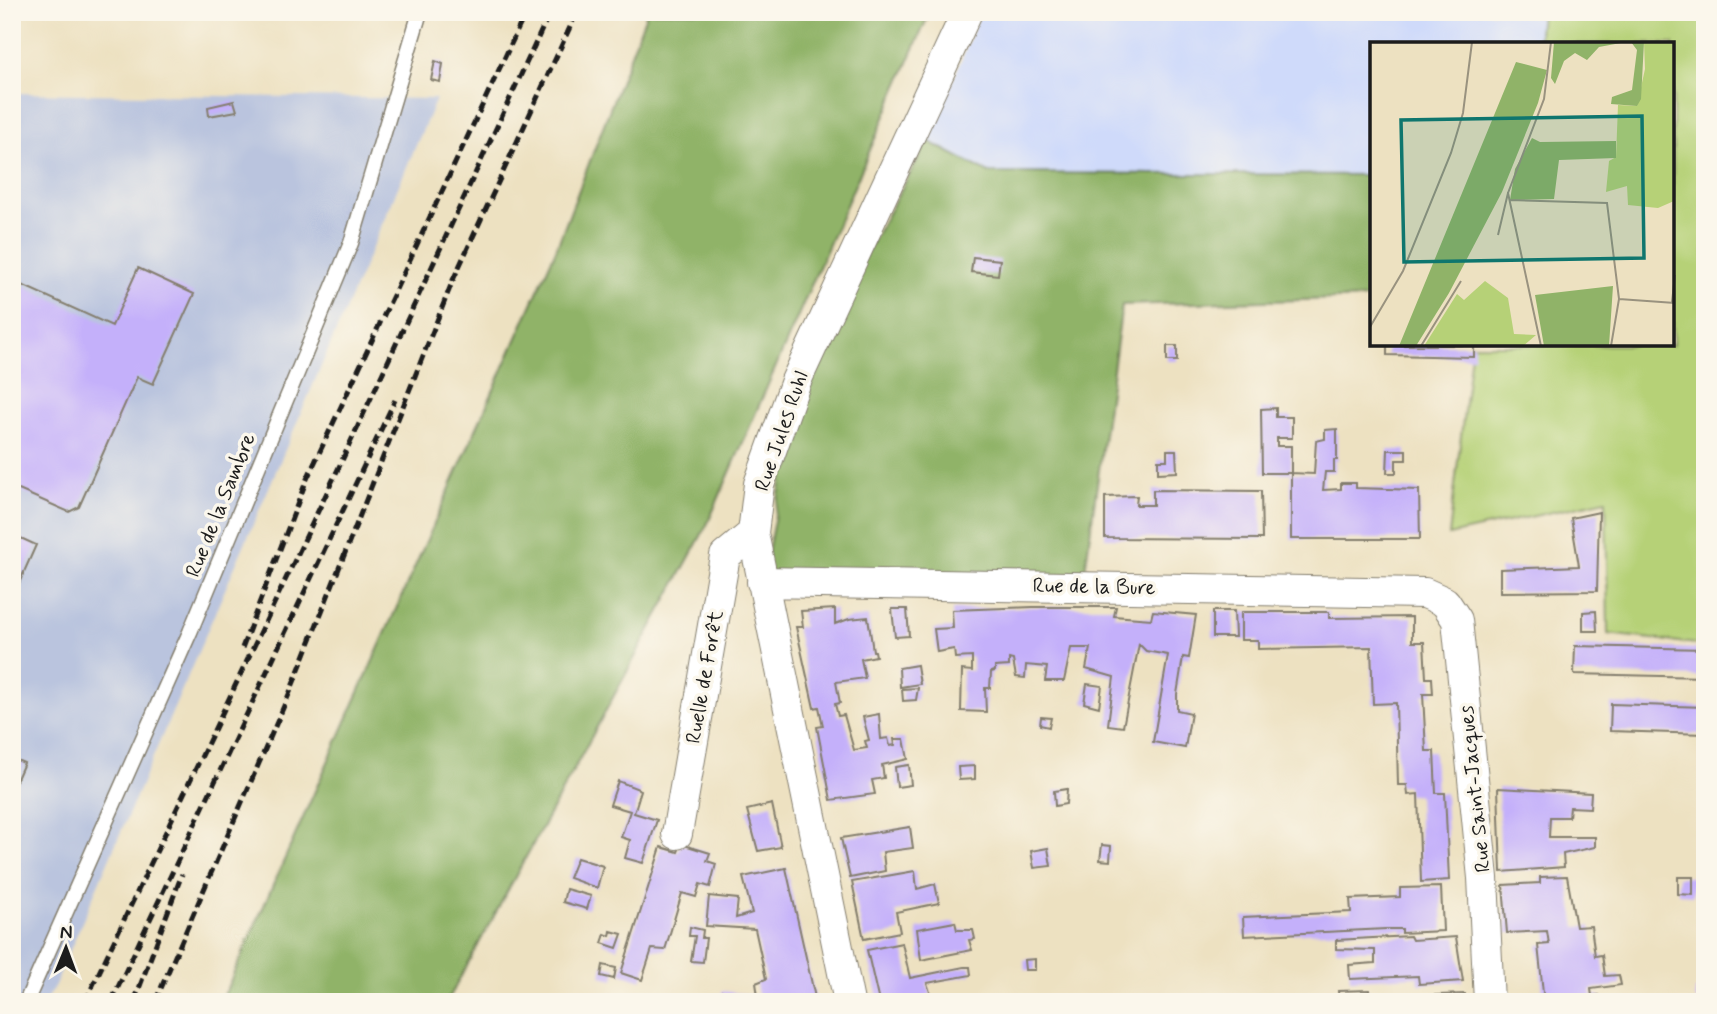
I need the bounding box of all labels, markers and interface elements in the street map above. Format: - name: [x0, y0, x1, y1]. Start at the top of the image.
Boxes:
- inset map: [1370, 42, 1675, 346]
- street label: Rue Jules Ruhl: [748, 368, 816, 495]
- street label: Rue de la Sambre: [179, 429, 263, 582]
- street label: Rue de la Bure: [1032, 572, 1156, 602]
- street label: Ruelle de Forêt: [679, 608, 731, 746]
- street label: Rue Saint-Jacques: [1452, 704, 1498, 874]
- north arrow: [32, 912, 102, 982]
- text: N: [60, 920, 73, 945]

